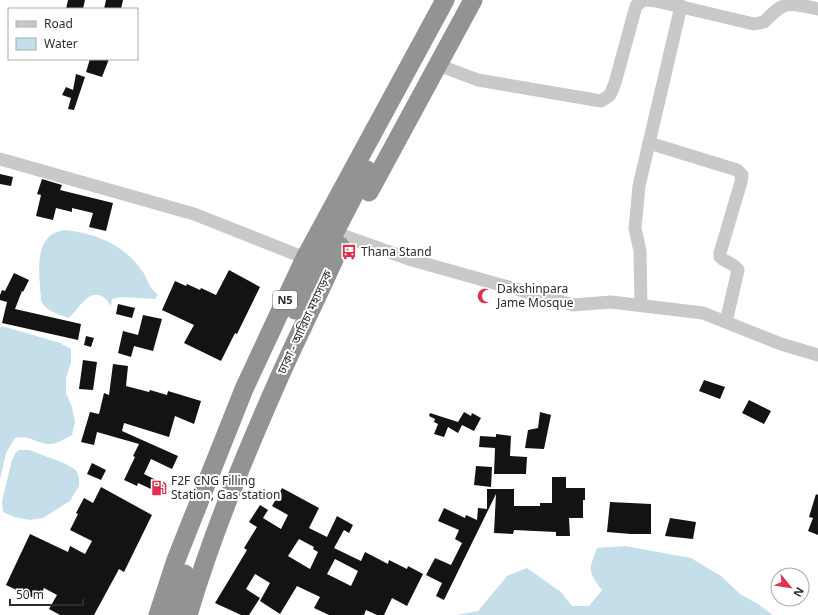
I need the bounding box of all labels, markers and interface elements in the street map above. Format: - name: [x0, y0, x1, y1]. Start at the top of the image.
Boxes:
- legend: [8, 8, 138, 60]
- text: Road: [44, 15, 73, 32]
- text: Water: [44, 35, 78, 52]
- bus stop icon: Thana Stand: [340, 243, 358, 261]
- place label: Thana Stand: [361, 243, 432, 260]
- street label: ঢাকা - আরিচা মহাসড়ক: [273, 267, 336, 377]
- place label: Dakshinpara Jame Mosque: [496, 280, 574, 311]
- mosque icon: Dakshinpara Jame Mosque: [476, 287, 494, 305]
- road number: N5: [273, 291, 297, 309]
- place label: F2F CNG Filling Station, Gas station: [171, 472, 280, 503]
- fuel station icon: F2F CNG Filling Station, Gas station: [150, 479, 168, 497]
- north arrow: [770, 567, 810, 607]
- scale bar: [10, 581, 83, 607]
- text: N: [790, 585, 808, 600]
- text: 50 m: [16, 586, 44, 603]

